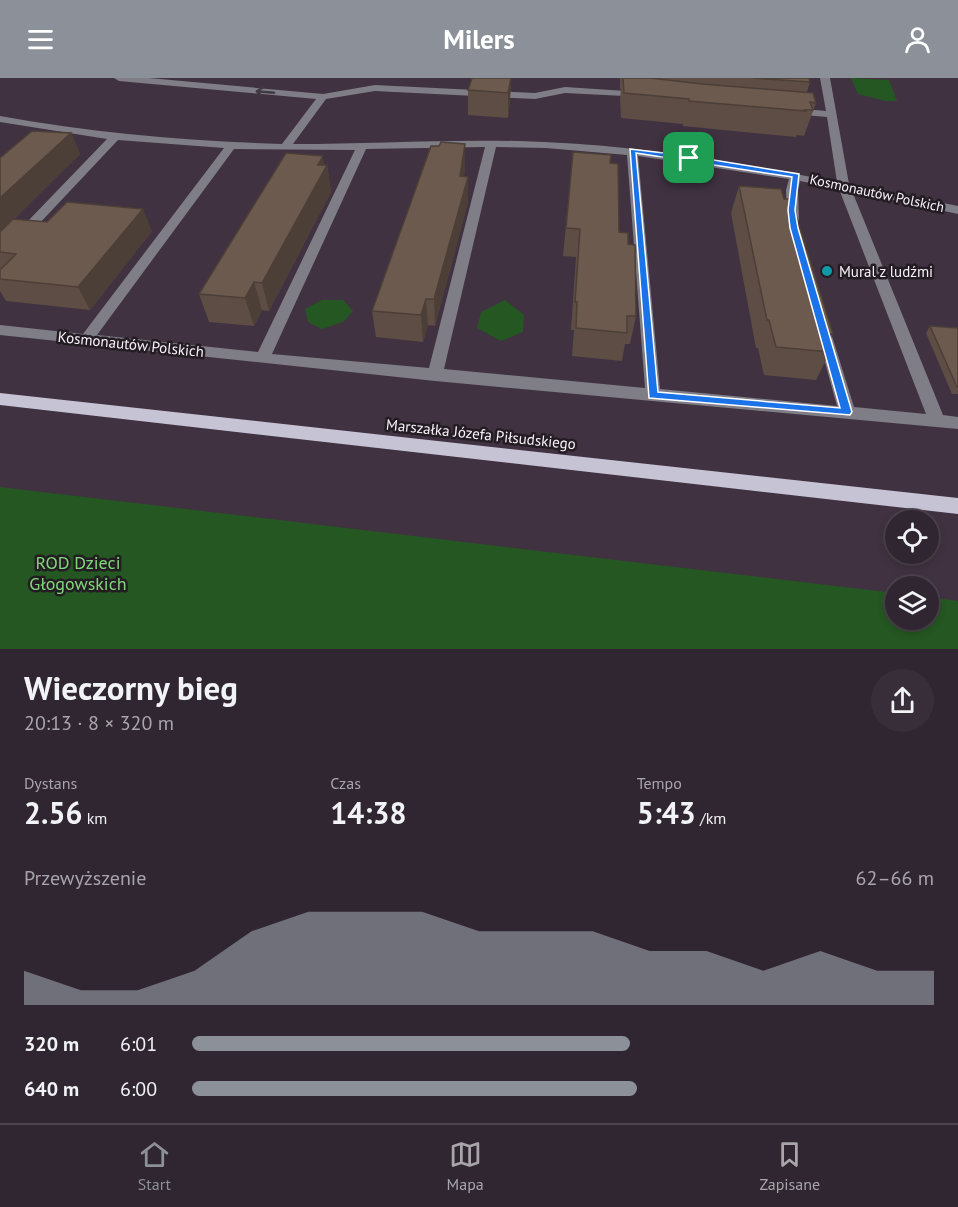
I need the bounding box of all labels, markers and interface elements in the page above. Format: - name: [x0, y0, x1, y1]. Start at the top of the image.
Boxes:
- text: Milers: [443, 22, 515, 56]
- icon: menu: [24, 23, 57, 56]
- icon: person: [901, 23, 934, 56]
- one-way arrow: [255, 86, 275, 97]
- pin: [663, 132, 714, 183]
- icon: arrive: [672, 141, 705, 174]
- street label: Kosmonautów Polskich: [808, 170, 946, 216]
- place label: Mural z ludźmi: [839, 262, 933, 281]
- marker: Mural z ludźmi: [820, 264, 834, 278]
- street label: Kosmonautów Polskich: [57, 327, 205, 361]
- street label: Marszałka Józefa Piłsudskiego: [385, 415, 577, 453]
- map controls: [885, 510, 939, 630]
- button: locate: [885, 510, 939, 564]
- park label: ROD Dzieci Głogowskich: [29, 551, 127, 595]
- button: layers: [885, 576, 939, 630]
- text: Wieczorny bieg: [24, 666, 238, 709]
- button: share: [871, 669, 934, 732]
- text: 20:13 · 8 × 320 m: [24, 710, 174, 736]
- text: Dystans: [24, 773, 77, 793]
- text: Czas: [330, 773, 361, 793]
- text: Tempo: [637, 773, 682, 793]
- text: 2.56: [24, 793, 82, 832]
- text: 14:38: [330, 793, 406, 832]
- text: 5:43: [637, 793, 696, 832]
- text: km: [82, 808, 107, 828]
- text: /km: [696, 808, 726, 828]
- text: Przewyższenie: [24, 865, 146, 891]
- text: 62–66 m: [856, 865, 934, 891]
- text: 320 m: [24, 1031, 79, 1057]
- text: 6:01: [120, 1031, 157, 1057]
- text: 640 m: [24, 1076, 79, 1102]
- text: 6:00: [120, 1076, 157, 1102]
- tab: Start: [138, 1138, 171, 1194]
- tab: Mapa: [447, 1138, 484, 1194]
- tab: Zapisane: [759, 1138, 820, 1194]

